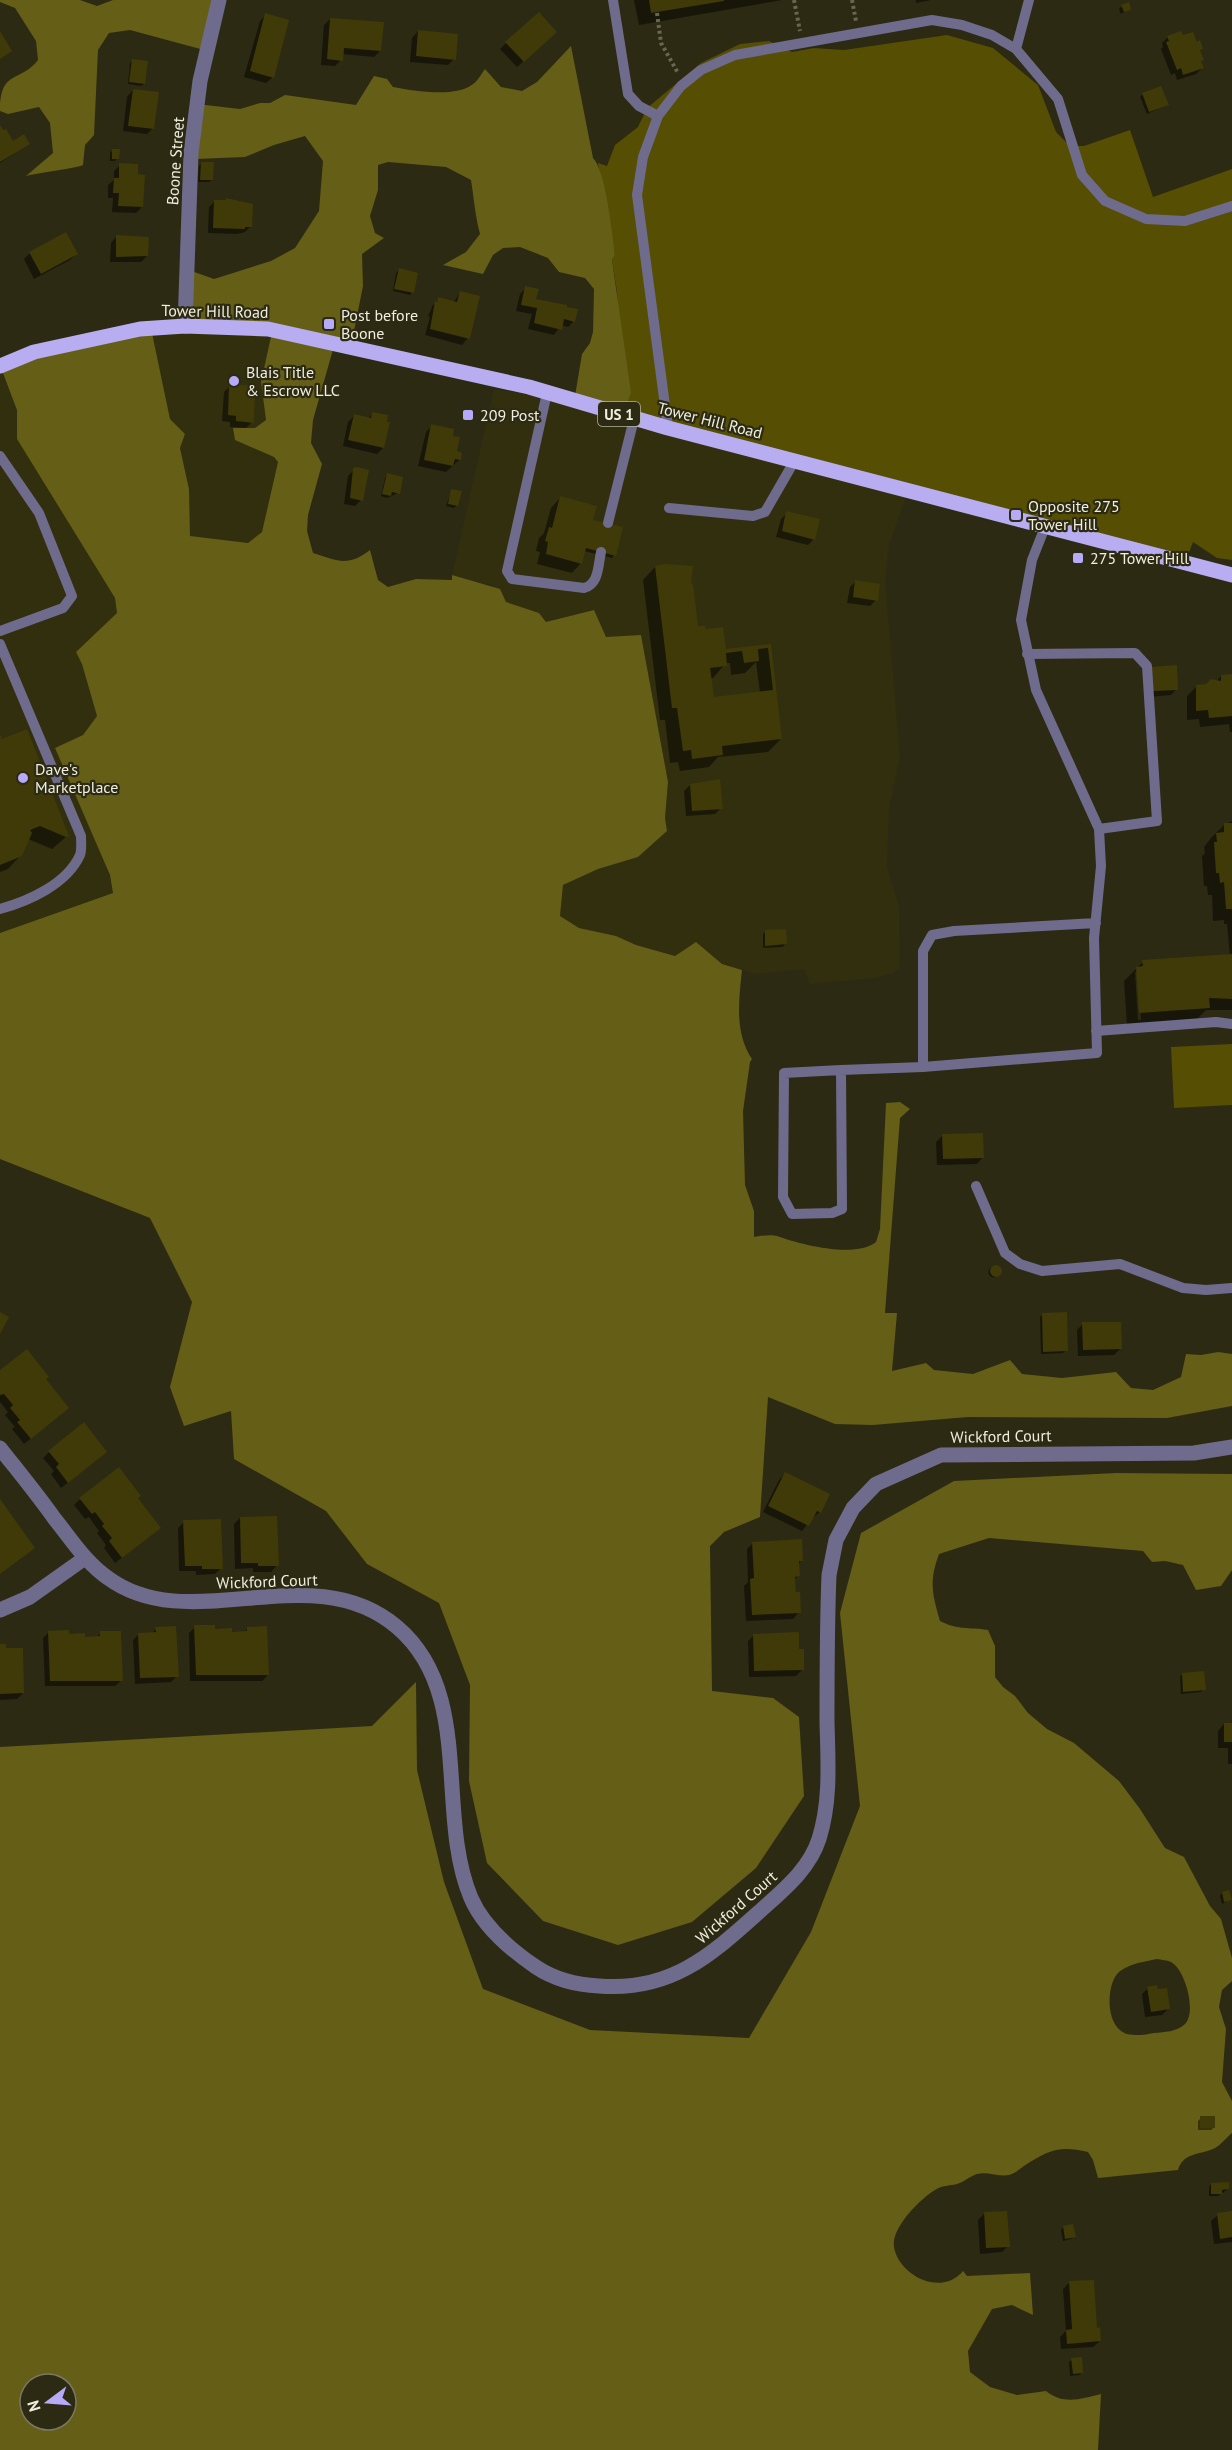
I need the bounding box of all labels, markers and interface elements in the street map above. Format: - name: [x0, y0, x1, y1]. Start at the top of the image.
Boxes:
- street label: Boone Street: [162, 116, 188, 206]
- street label: Tower Hill Road: [161, 300, 269, 322]
- place label: Post before Boone: [341, 305, 418, 343]
- marker: Post before Boone: [322, 317, 336, 331]
- place label: Blais Title & Escrow LLC: [246, 362, 340, 400]
- marker: Blais Title & Escrow LLC: [227, 374, 241, 388]
- street label: Tower Hill Road: [656, 397, 764, 443]
- road number: US 1: [598, 402, 640, 426]
- place label: 209 Post: [480, 405, 540, 425]
- marker: 209 Post: [461, 408, 475, 422]
- place label: Opposite 275 Tower Hill: [1028, 496, 1120, 534]
- marker: Opposite 275 Tower Hill: [1009, 508, 1023, 522]
- place label: 275 Tower Hill: [1090, 548, 1189, 568]
- marker: 275 Tower Hill: [1071, 551, 1085, 565]
- place label: Dave's Marketplace: [35, 759, 118, 797]
- marker: Dave's Marketplace: [16, 771, 30, 785]
- street label: Wickford Court: [950, 1425, 1052, 1447]
- street label: Wickford Court: [216, 1569, 319, 1593]
- street label: Wickford Court: [691, 1866, 781, 1948]
- north arrow: [18, 2372, 78, 2432]
- text: N: [23, 2398, 45, 2414]

